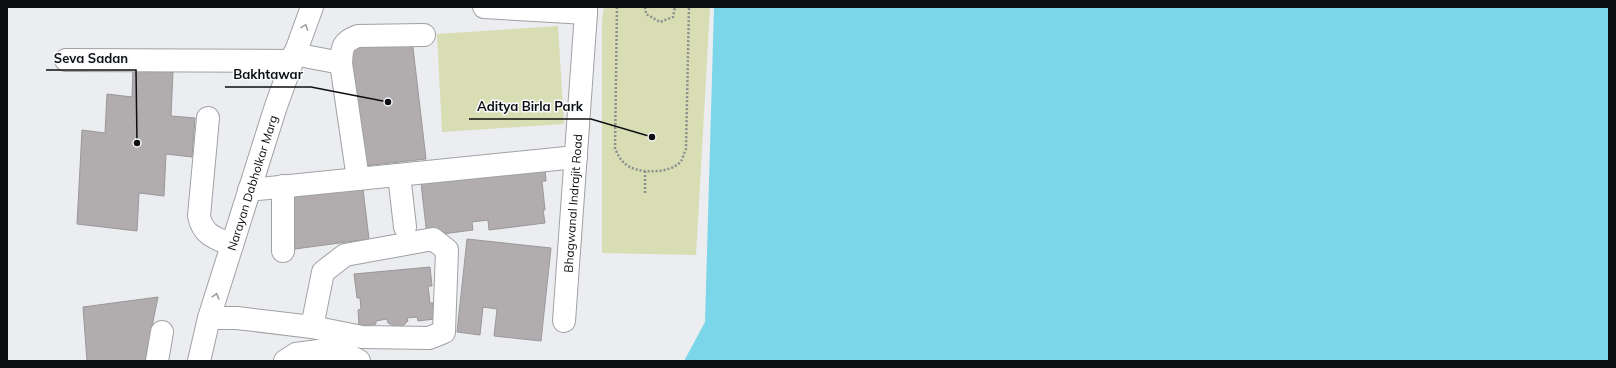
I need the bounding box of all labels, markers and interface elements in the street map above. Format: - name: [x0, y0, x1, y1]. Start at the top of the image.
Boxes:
- one-way arrow: [300, 23, 308, 30]
- callout: Seva Sadan: [46, 45, 136, 70]
- text: Seva Sadan: [54, 50, 128, 66]
- callout: Bakhtawar: [225, 62, 311, 87]
- text: Bakhtawar: [233, 66, 304, 82]
- callout: Aditya Birla Park: [469, 94, 591, 119]
- text: Aditya Birla Park: [477, 98, 584, 115]
- street label: Narayan Dabholkar Marg: [223, 113, 280, 252]
- street label: Bhagwanal Indrajit Road: [560, 134, 585, 273]
- one-way arrow: [211, 293, 220, 300]

